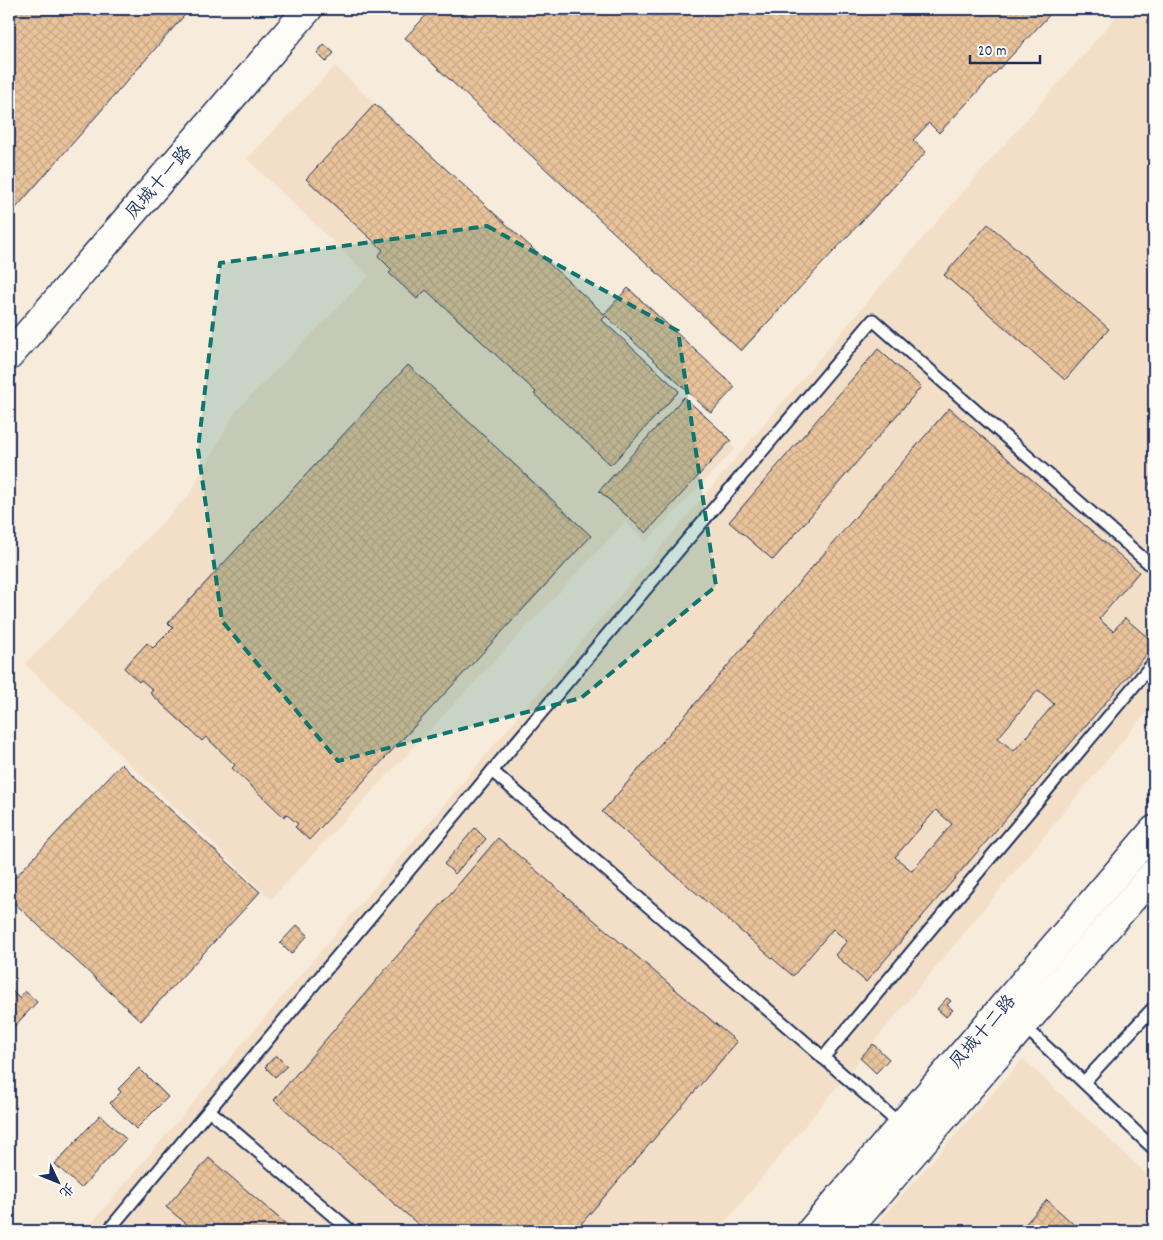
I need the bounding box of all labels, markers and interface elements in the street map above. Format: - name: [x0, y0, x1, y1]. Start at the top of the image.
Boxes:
- scale bar: [970, 32, 1040, 64]
- text: 20 m: [978, 41, 1006, 63]
- street label: 凤城十一路: [121, 141, 199, 226]
- street label: 凤城十二路: [945, 990, 1023, 1075]
- north arrow: [32, 1158, 82, 1208]
- text: 北: [54, 1178, 78, 1201]

